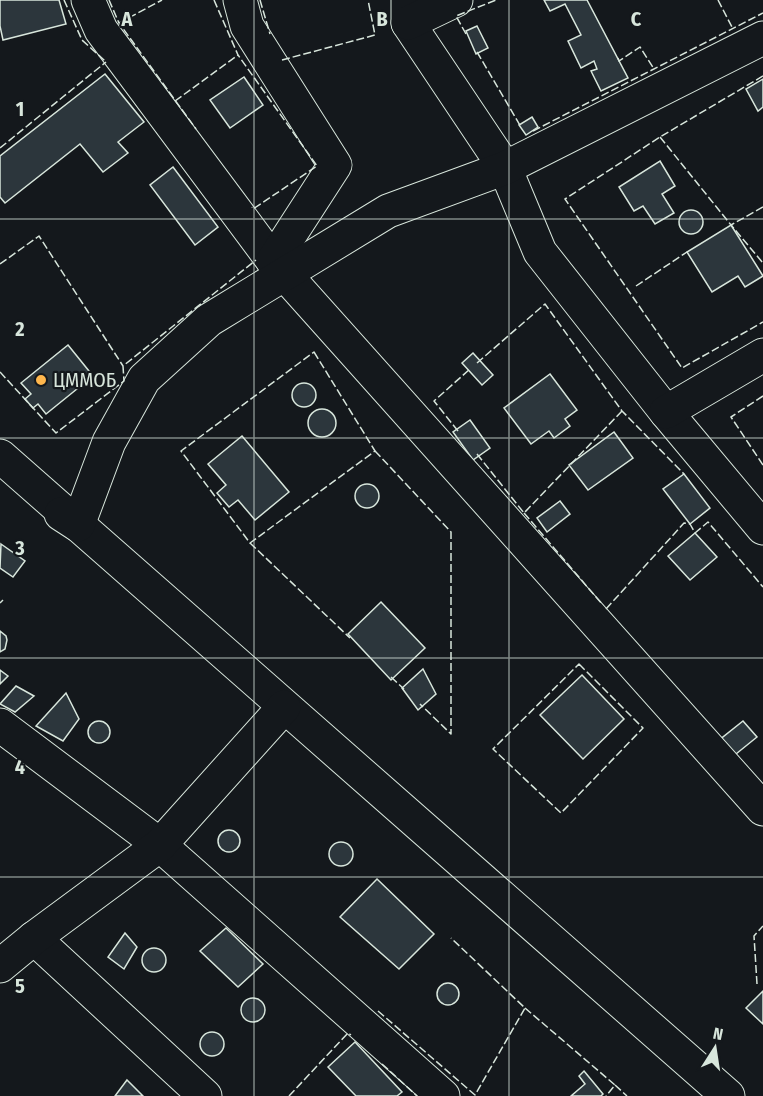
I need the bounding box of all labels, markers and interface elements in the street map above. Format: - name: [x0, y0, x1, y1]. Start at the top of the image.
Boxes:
- text: A: [121, 7, 134, 31]
- text: B: [376, 7, 388, 31]
- text: C: [631, 7, 642, 31]
- text: 1: [16, 97, 24, 121]
- text: 2: [14, 317, 25, 341]
- place label: ЦММОБ: [53, 368, 116, 392]
- marker: ЦММОБ: [34, 373, 48, 387]
- text: 3: [14, 536, 25, 560]
- text: 4: [15, 755, 25, 779]
- text: 5: [15, 974, 25, 998]
- north arrow: [685, 1018, 745, 1078]
- text: N: [711, 1024, 725, 1044]

